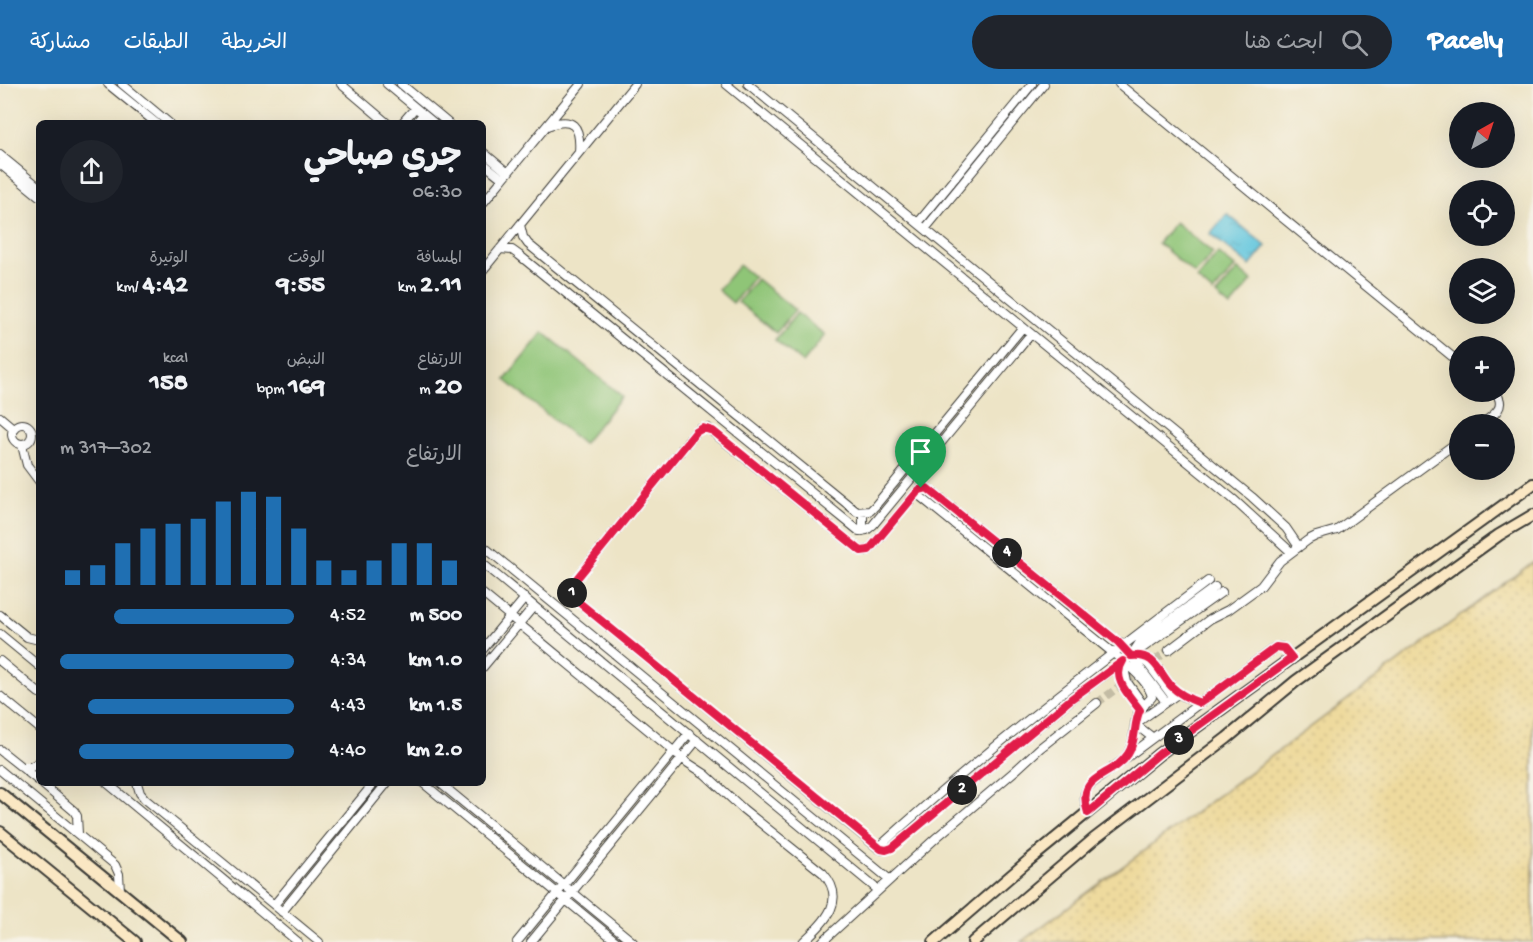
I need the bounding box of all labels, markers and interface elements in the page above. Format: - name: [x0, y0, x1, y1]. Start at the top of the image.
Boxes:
- search box: [972, 15, 1392, 69]
- icon: search: [1338, 26, 1371, 59]
- text: Pacely: [1428, 26, 1503, 59]
- text: ابحث هنا: [1244, 31, 1323, 57]
- text: مشاركة: [30, 32, 91, 57]
- text: الطبقات: [124, 32, 189, 57]
- text: الخريطة: [222, 32, 287, 57]
- north arrow: [1449, 102, 1515, 168]
- map controls: [1449, 102, 1515, 480]
- button: share: [60, 140, 123, 203]
- text: جري صباحي: [304, 140, 462, 178]
- button: locate: [1449, 180, 1515, 246]
- text: 06:30: [412, 182, 462, 205]
- text: الوتيرة: [149, 250, 188, 269]
- text: الوقت: [288, 250, 325, 269]
- text: المسافة: [416, 250, 462, 269]
- button: layers: [1449, 258, 1515, 324]
- text: 4:42: [142, 271, 188, 302]
- text: 9:55: [276, 271, 325, 302]
- text: 2.11: [420, 271, 462, 302]
- text: /km: [116, 279, 142, 298]
- text: km: [398, 279, 420, 298]
- button: +: [1449, 336, 1515, 402]
- text: kcal: [163, 350, 188, 369]
- text: النبض: [287, 352, 325, 371]
- text: الارتفاع: [417, 352, 462, 371]
- text: 158: [150, 369, 188, 400]
- text: 169: [288, 373, 325, 404]
- text: 20: [434, 373, 462, 404]
- text: bpm: [257, 381, 288, 400]
- text: m: [419, 381, 434, 400]
- button: −: [1449, 414, 1515, 480]
- pin: [895, 426, 946, 488]
- icon: arrive: [904, 435, 937, 468]
- text: 302–317 m: [60, 438, 152, 461]
- text: الارتفاع: [406, 445, 462, 468]
- pin: 4: [992, 538, 1022, 568]
- text: 4: [1003, 543, 1011, 562]
- pin: 1: [557, 578, 587, 608]
- text: 1: [569, 583, 575, 602]
- text: 4:52: [330, 605, 366, 628]
- text: 500 m: [410, 605, 462, 628]
- text: 4:34: [330, 650, 366, 673]
- text: 1.0 km: [408, 650, 462, 673]
- text: 4:43: [330, 695, 366, 718]
- text: 1.5 km: [409, 695, 462, 718]
- pin: 3: [1164, 725, 1194, 755]
- text: 3: [1175, 730, 1183, 749]
- text: 4:40: [329, 740, 366, 763]
- text: 2.0 km: [407, 740, 462, 763]
- pin: 2: [947, 775, 977, 805]
- text: 2: [958, 780, 966, 799]

